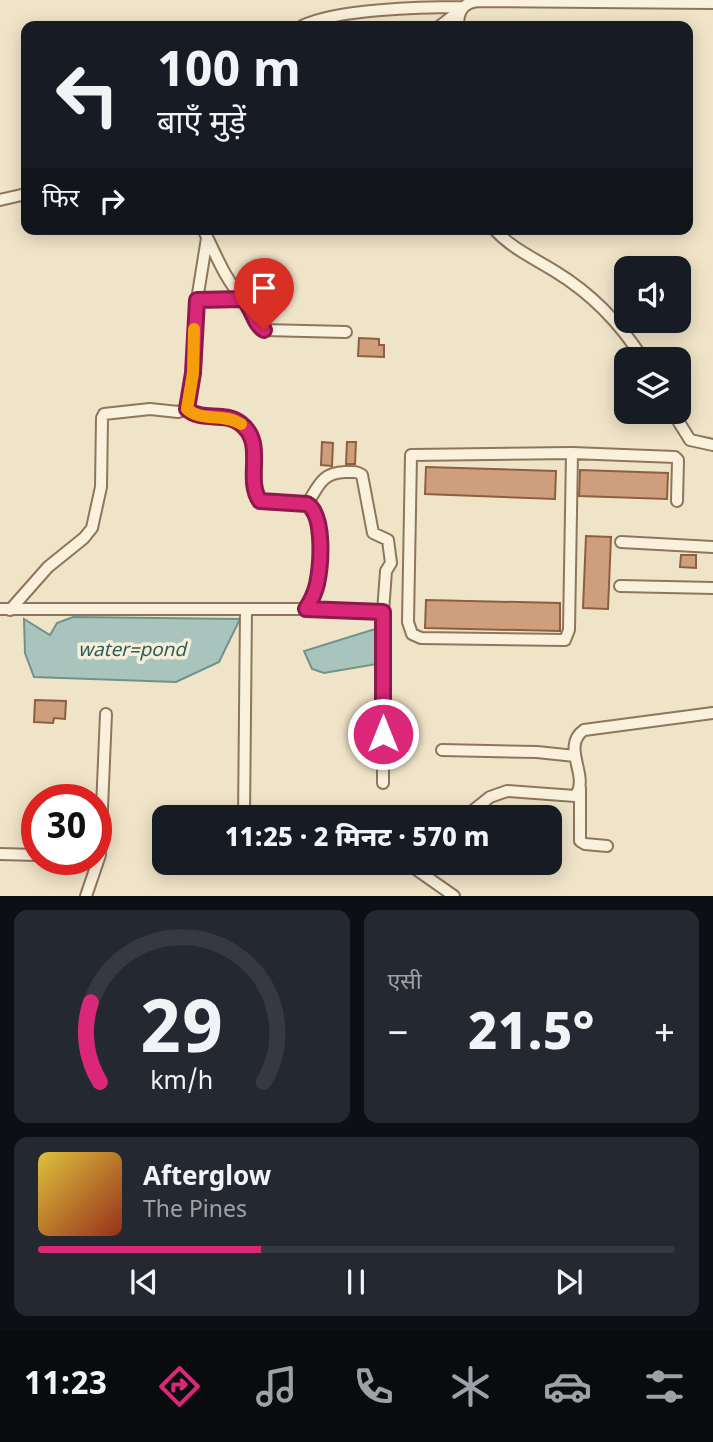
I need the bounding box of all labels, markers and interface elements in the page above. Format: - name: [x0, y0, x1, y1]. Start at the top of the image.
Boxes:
- text: 100 m: [157, 42, 301, 106]
- icon: left: [42, 49, 133, 140]
- text: बाएँ मुड़ें: [157, 104, 246, 146]
- icon: right: [93, 182, 131, 220]
- text: फिर: [42, 184, 79, 218]
- map controls: [614, 256, 691, 424]
- button: sound: [614, 256, 691, 333]
- pin: [234, 258, 294, 330]
- icon: arrive: [245, 269, 283, 307]
- button: layers: [614, 347, 691, 424]
- water label: water=pond: [78, 639, 188, 664]
- position arrow: [346, 697, 420, 771]
- speed limit sign: 30: [21, 784, 112, 875]
- text: 11:25 · 2 मिनट · 570 m: [225, 823, 489, 857]
- text: एसी: [388, 968, 422, 998]
- text: 29: [140, 988, 223, 1083]
- text: 21.5°: [468, 1002, 594, 1070]
- text: −: [388, 1011, 408, 1061]
- text: +: [654, 1011, 675, 1061]
- text: km/h: [150, 1067, 213, 1099]
- text: Afterglow: [143, 1162, 271, 1196]
- text: The Pines: [143, 1196, 247, 1226]
- icon: previous: [125, 1263, 163, 1301]
- icon: pause: [337, 1263, 375, 1301]
- icon: next: [550, 1263, 588, 1301]
- icon: directions: [155, 1362, 204, 1411]
- icon: music: [252, 1362, 301, 1411]
- icon: phone: [349, 1362, 398, 1411]
- icon: climate: [446, 1362, 495, 1411]
- icon: car: [543, 1362, 592, 1411]
- icon: filters: [640, 1362, 689, 1411]
- text: 11:23: [24, 1365, 107, 1407]

